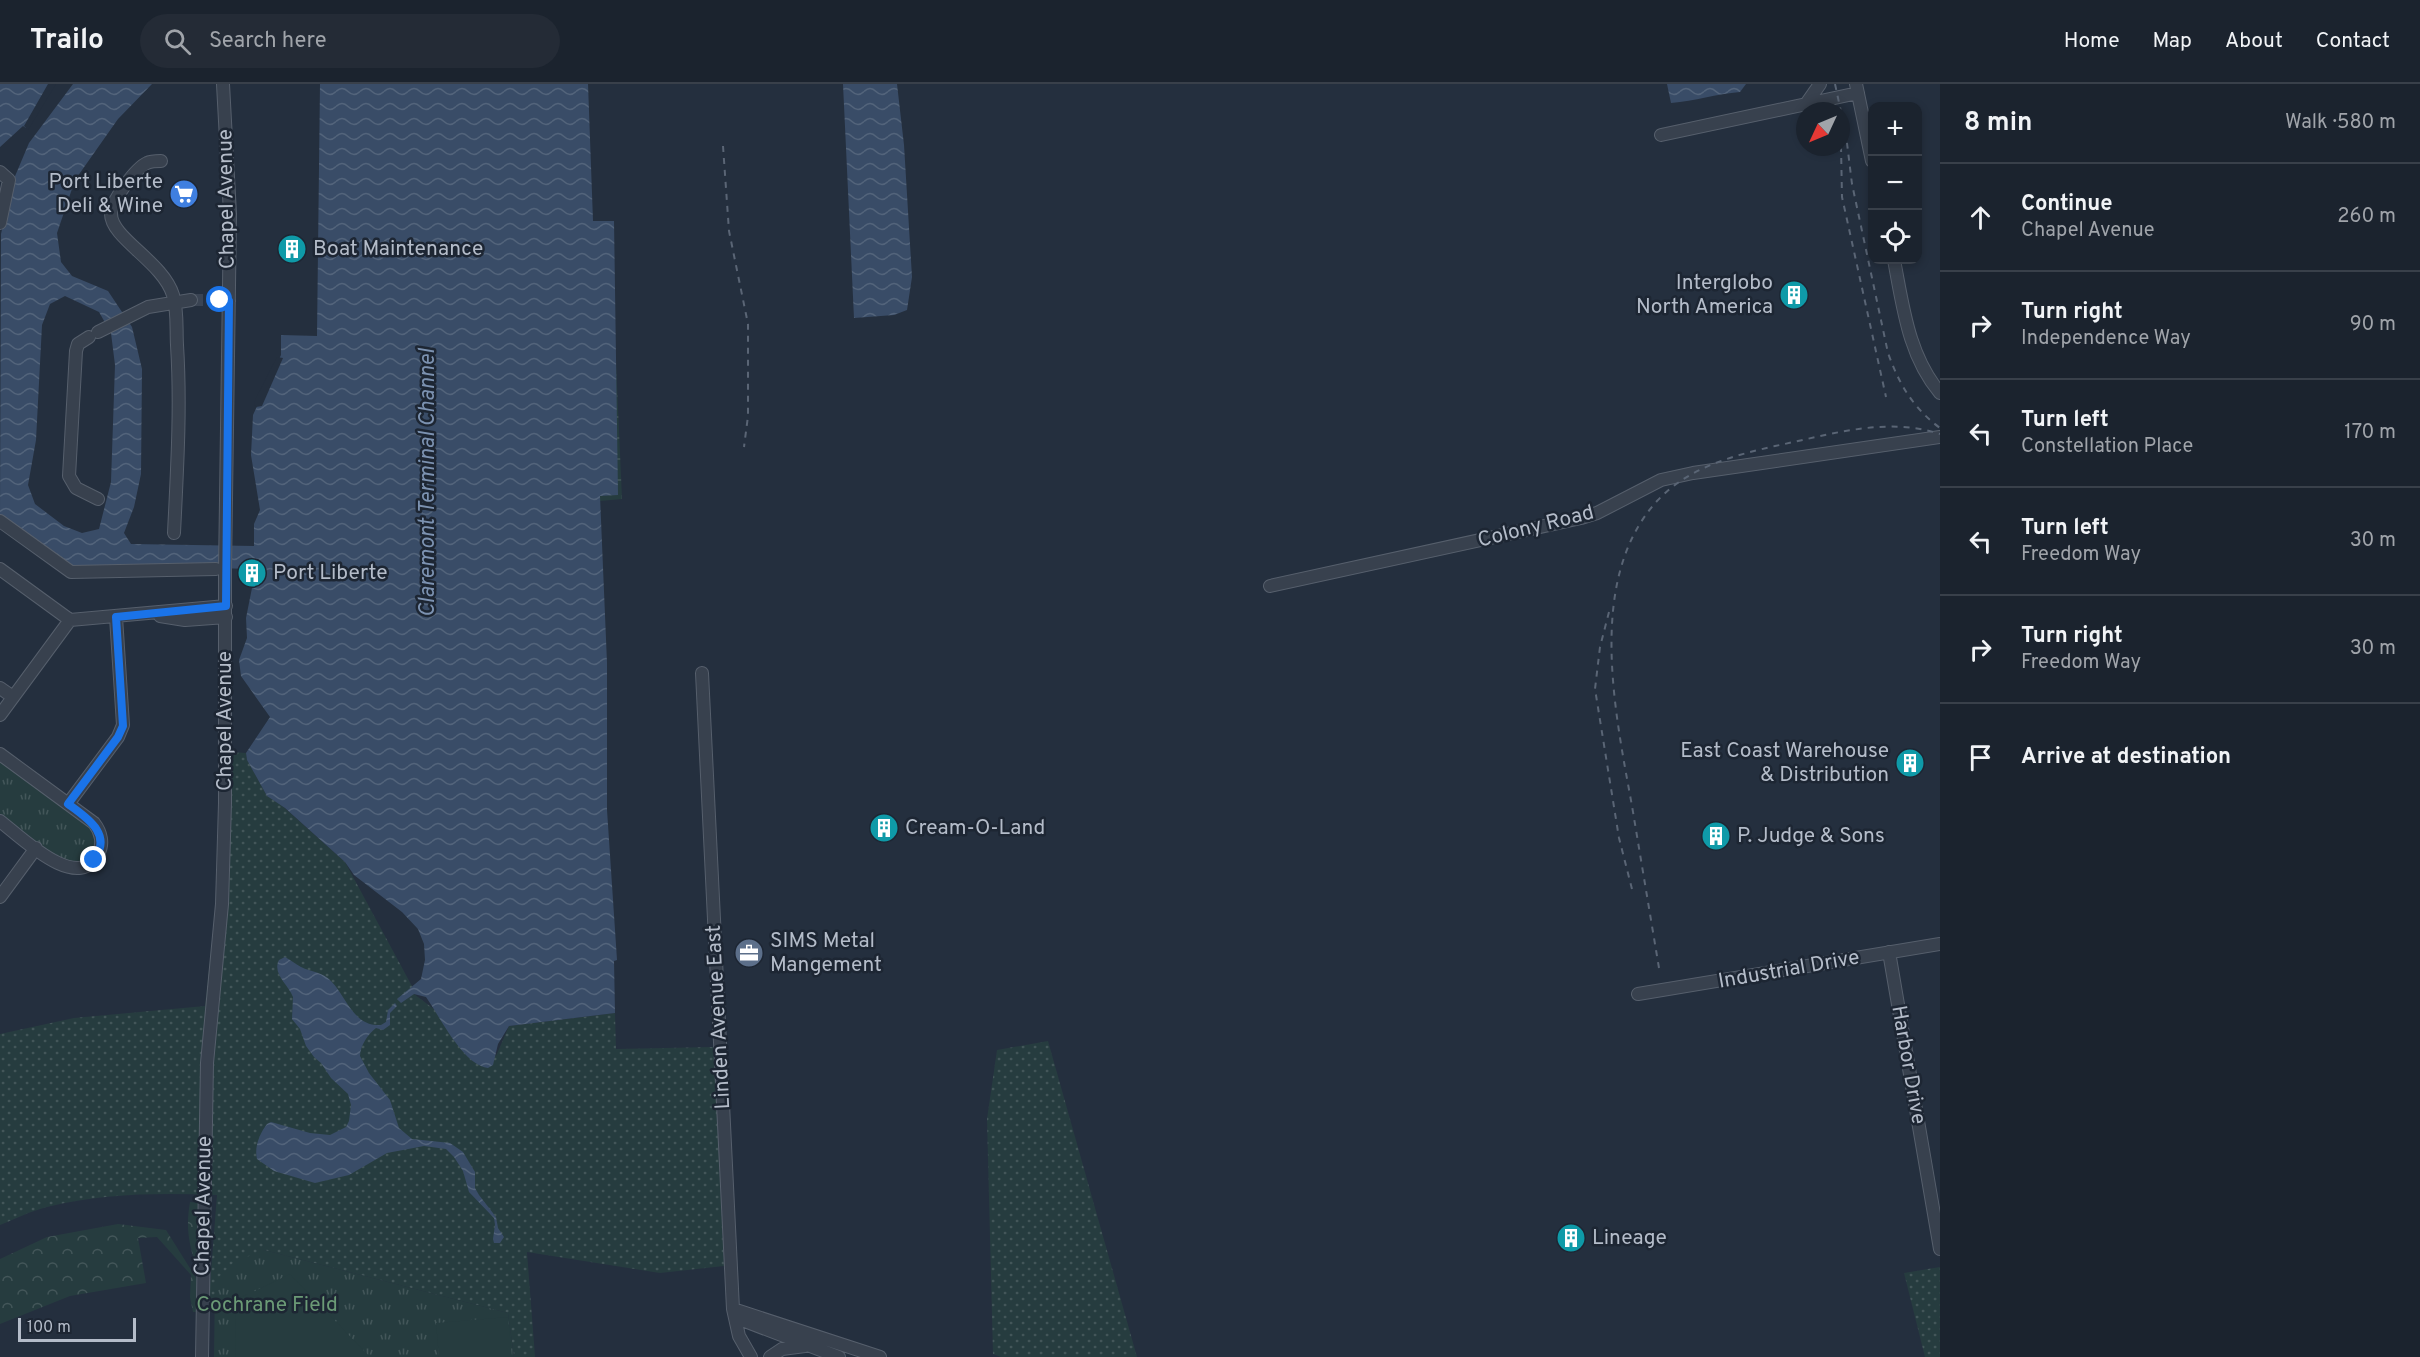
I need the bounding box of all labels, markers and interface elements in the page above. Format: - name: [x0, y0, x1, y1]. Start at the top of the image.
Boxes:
- search box: [140, 14, 560, 68]
- text: Trailo: [30, 23, 104, 59]
- icon: search: [161, 25, 194, 58]
- text: Search here: [209, 28, 326, 55]
- text: Home: [2064, 28, 2120, 55]
- text: Map: [2153, 28, 2192, 55]
- text: About: [2225, 28, 2283, 55]
- text: Contact: [2316, 28, 2390, 55]
- north arrow: [1796, 102, 1850, 156]
- map controls: [1868, 102, 1922, 264]
- button: +: [1868, 102, 1922, 156]
- text: 8 min: [1964, 107, 2032, 140]
- text: Walk · 580 m: [2285, 110, 2396, 136]
- street label: Chapel Avenue: [212, 129, 242, 269]
- button: −: [1868, 156, 1922, 210]
- place label: Port Liberte Deli & Wine: [49, 169, 163, 220]
- supermarket icon: Port Liberte Deli & Wine: [168, 178, 200, 210]
- text: Continue: [2021, 191, 2112, 218]
- icon: ahead: [1964, 201, 1997, 234]
- text: 260 m: [2337, 204, 2396, 230]
- button: locate: [1868, 210, 1922, 264]
- text: Chapel Avenue: [2021, 218, 2154, 244]
- building icon: Boat Maintenance: [276, 233, 308, 265]
- place label: Boat Maintenance: [313, 236, 483, 263]
- place label: Interglobo North America: [1636, 270, 1773, 321]
- building icon: Interglobo North America: [1778, 279, 1810, 311]
- route start: [206, 286, 232, 312]
- text: Turn right: [2021, 299, 2123, 326]
- icon: right: [1964, 309, 1997, 342]
- text: 90 m: [2350, 312, 2396, 338]
- text: Independence Way: [2021, 326, 2191, 352]
- water label: Claremont Terminal Channel: [415, 347, 442, 617]
- text: Turn left: [2021, 407, 2109, 434]
- icon: left: [1964, 417, 1997, 450]
- text: 170 m: [2344, 420, 2396, 446]
- text: Constellation Place: [2021, 434, 2193, 460]
- street label: Colony Road: [1475, 500, 1597, 554]
- text: Turn left: [2021, 515, 2109, 542]
- icon: left: [1964, 525, 1997, 558]
- text: 30 m: [2350, 528, 2396, 554]
- text: Freedom Way: [2021, 542, 2141, 568]
- building icon: Port Liberte: [236, 557, 268, 589]
- place label: Port Liberte: [273, 560, 388, 587]
- text: Turn right: [2021, 623, 2123, 650]
- icon: right: [1964, 633, 1997, 666]
- text: 30 m: [2350, 636, 2396, 662]
- text: Freedom Way: [2021, 650, 2141, 676]
- street label: Chapel Avenue: [212, 651, 239, 791]
- place label: East Coast Warehouse & Distribution: [1680, 738, 1889, 789]
- icon: arrive: [1964, 741, 1997, 774]
- text: Arrive at destination: [2021, 744, 2231, 771]
- building icon: East Coast Warehouse & Distribution: [1894, 747, 1926, 779]
- building icon: Cream-O-Land: [868, 812, 900, 844]
- place label: Cream-O-Land: [905, 815, 1045, 842]
- building icon: P. Judge & Sons: [1700, 820, 1732, 852]
- place label: P. Judge & Sons: [1737, 823, 1885, 850]
- route end: [80, 846, 106, 872]
- street label: Linden Avenue East: [701, 924, 737, 1110]
- place label: SIMS Metal Mangement: [770, 928, 882, 979]
- office icon: SIMS Metal Mangement: [733, 937, 765, 969]
- street label: Industrial Drive: [1716, 944, 1862, 996]
- street label: Harbor Drive: [1884, 1004, 1932, 1126]
- street label: Chapel Avenue: [189, 1136, 219, 1276]
- building icon: Lineage: [1555, 1222, 1587, 1254]
- place label: Lineage: [1592, 1225, 1667, 1252]
- park label: Cochrane Field: [196, 1292, 338, 1319]
- scale bar: [18, 1315, 136, 1342]
- text: 100 m: [27, 1318, 71, 1338]

